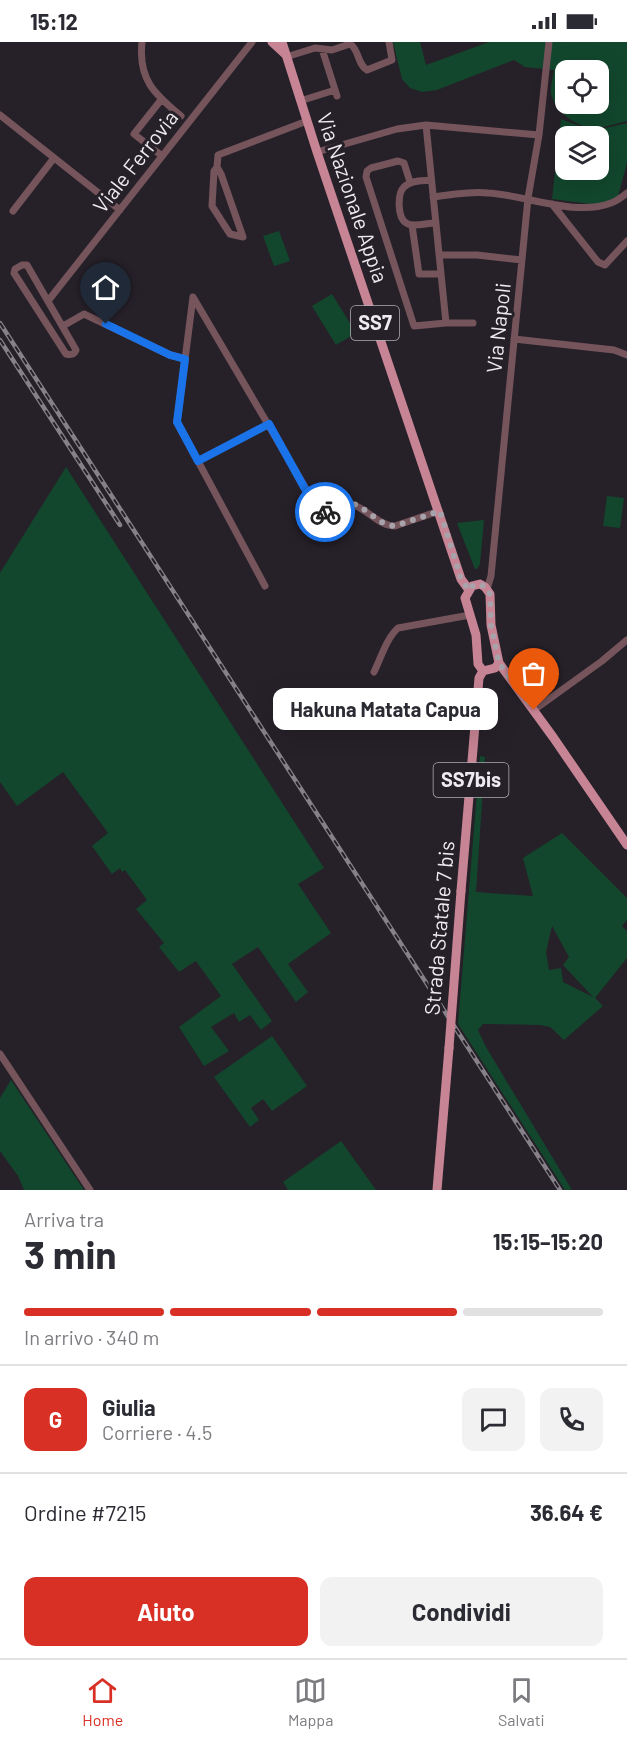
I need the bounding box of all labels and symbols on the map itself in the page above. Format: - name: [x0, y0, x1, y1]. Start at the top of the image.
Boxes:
- street label: Viale Ferrovia: [87, 105, 183, 217]
- street label: Via Nazionale Appia: [313, 109, 394, 286]
- pin: [80, 262, 131, 324]
- street label: Via Napoli: [480, 281, 515, 374]
- road number: SS7: [351, 306, 399, 340]
- courier: [295, 482, 355, 542]
- pin: [508, 648, 559, 710]
- callout: Hakuna Matata Capua: [273, 689, 498, 731]
- road number: SS7bis: [434, 763, 508, 797]
- street label: Strada Statale 7 bis: [418, 840, 459, 1016]

